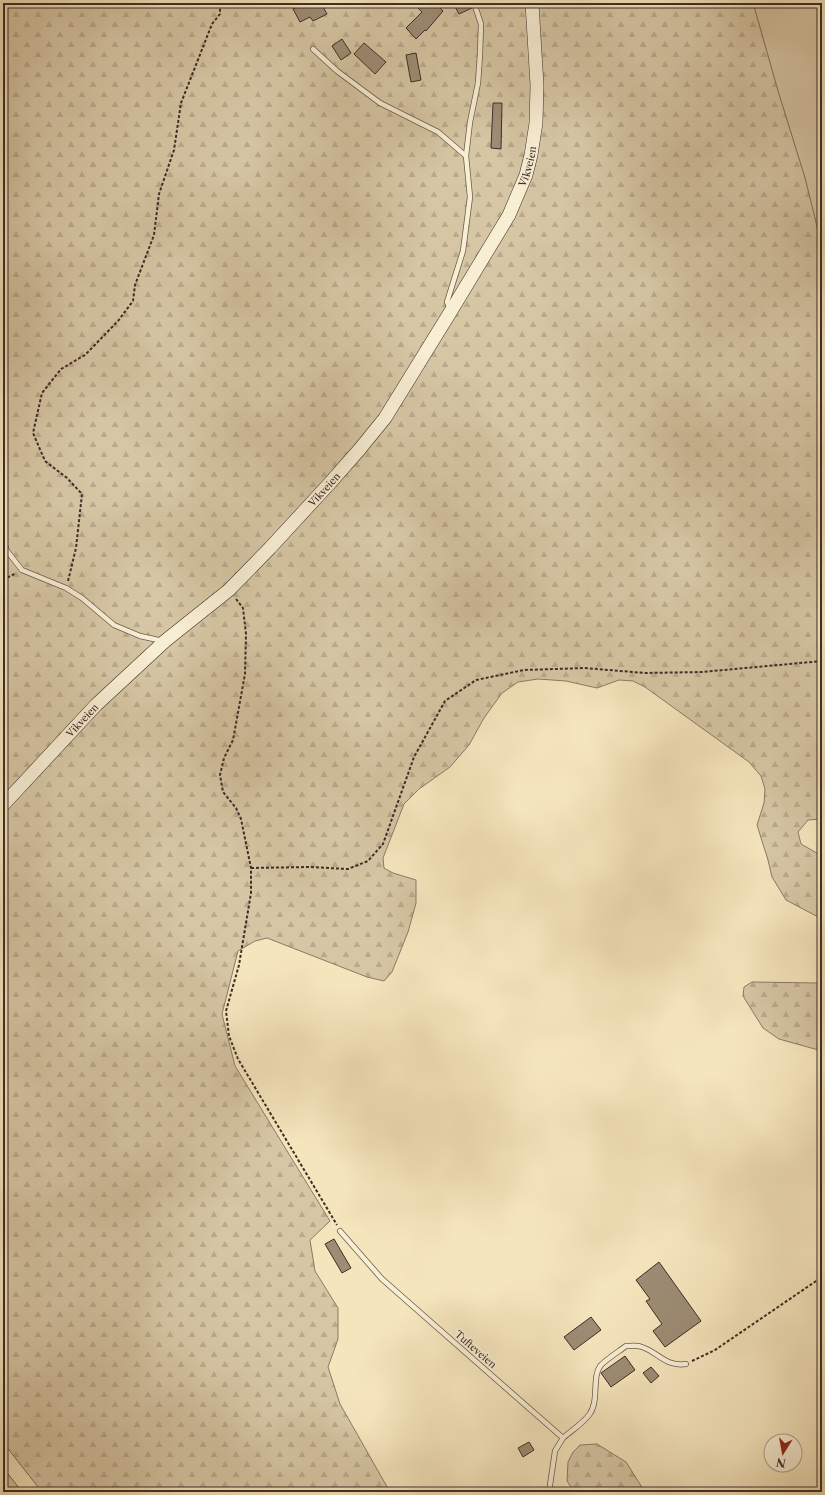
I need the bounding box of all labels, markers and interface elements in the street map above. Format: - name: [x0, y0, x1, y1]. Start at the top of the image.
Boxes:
- street label: Vikveien: [515, 144, 539, 190]
- street label: Vikveien: [305, 469, 344, 510]
- street label: Vikveien: [63, 700, 102, 741]
- street label: Tufteveien: [452, 1328, 500, 1372]
- north arrow: [763, 1433, 803, 1473]
- text: N: [775, 1455, 787, 1471]

